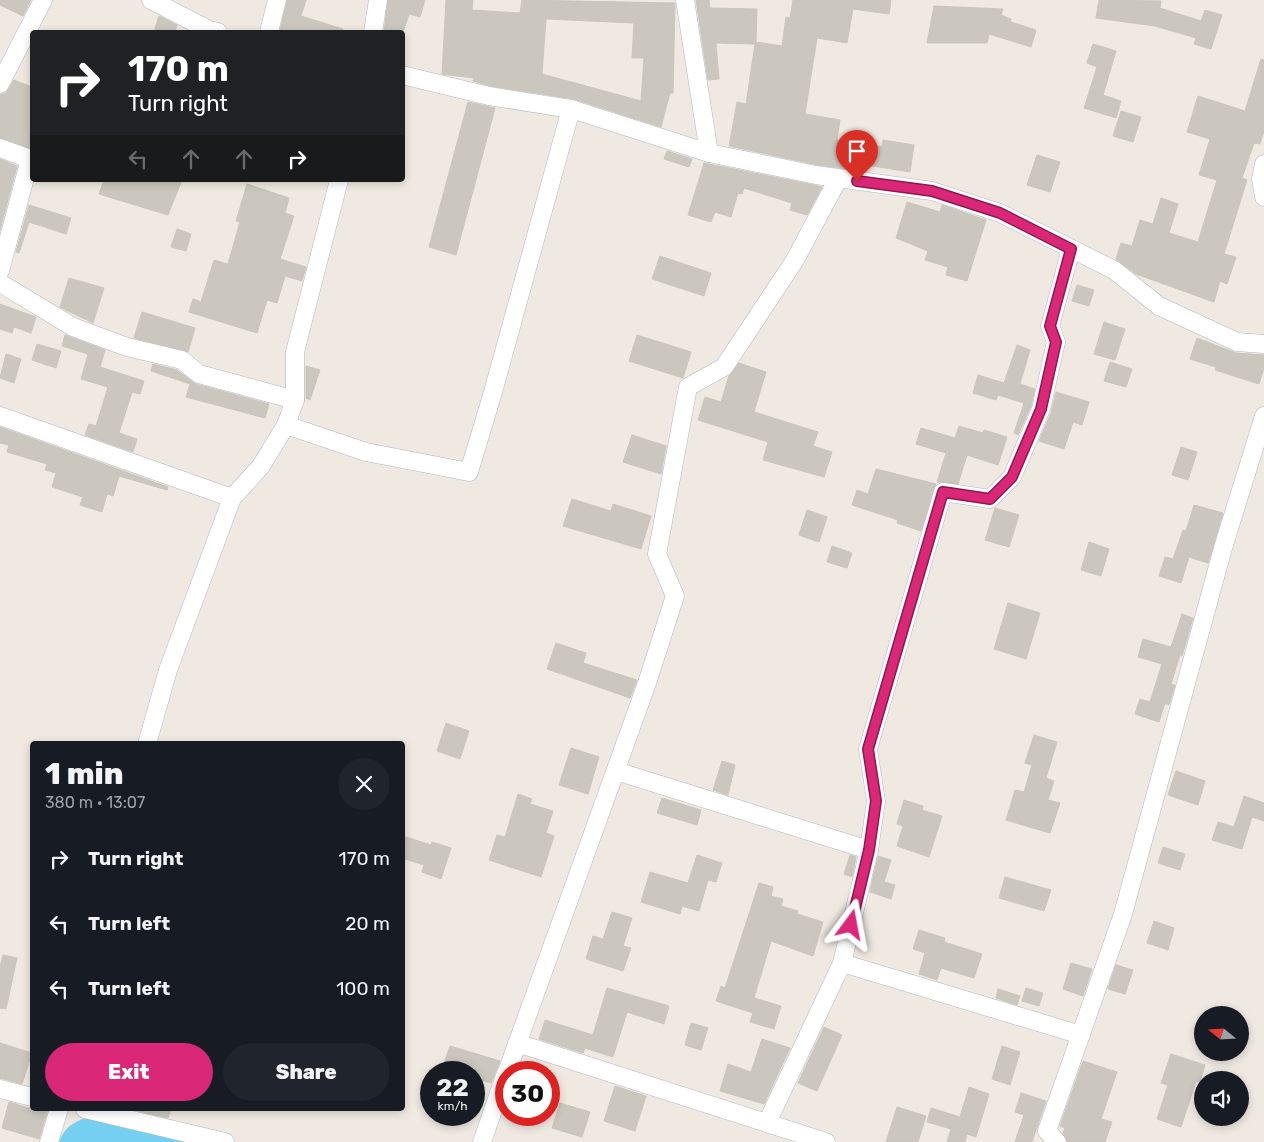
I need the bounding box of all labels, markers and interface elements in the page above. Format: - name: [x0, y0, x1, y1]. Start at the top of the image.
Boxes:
- text: 170 m: [128, 48, 229, 90]
- icon: right: [45, 50, 110, 115]
- text: Turn right: [128, 90, 228, 117]
- pin: [836, 130, 878, 181]
- icon: arrive: [843, 137, 871, 165]
- icon: left: [124, 145, 152, 173]
- icon: ahead: [177, 145, 205, 173]
- icon: ahead: [230, 145, 258, 173]
- icon: right: [283, 145, 311, 173]
- text: 1 min: [45, 756, 123, 792]
- button: close: [338, 758, 390, 810]
- text: 380 m · 13:07: [45, 793, 145, 812]
- icon: right: [45, 845, 73, 873]
- text: Turn right: [88, 847, 183, 870]
- text: 170 m: [339, 847, 390, 870]
- position arrow: [824, 898, 876, 950]
- icon: left: [45, 910, 73, 938]
- text: Turn left: [88, 912, 170, 935]
- text: 20 m: [345, 912, 390, 935]
- icon: left: [45, 975, 73, 1003]
- text: Turn left: [88, 977, 170, 1000]
- text: 100 m: [336, 977, 390, 1000]
- north arrow: [1194, 1006, 1249, 1061]
- map controls: [1194, 1006, 1249, 1126]
- button: Exit: [45, 1043, 213, 1101]
- button: Share: [223, 1043, 390, 1101]
- speed limit sign: 30: [495, 1061, 560, 1126]
- button: sound: [1194, 1071, 1249, 1126]
- text: 22: [436, 1073, 469, 1102]
- text: km/h: [438, 1099, 467, 1113]

